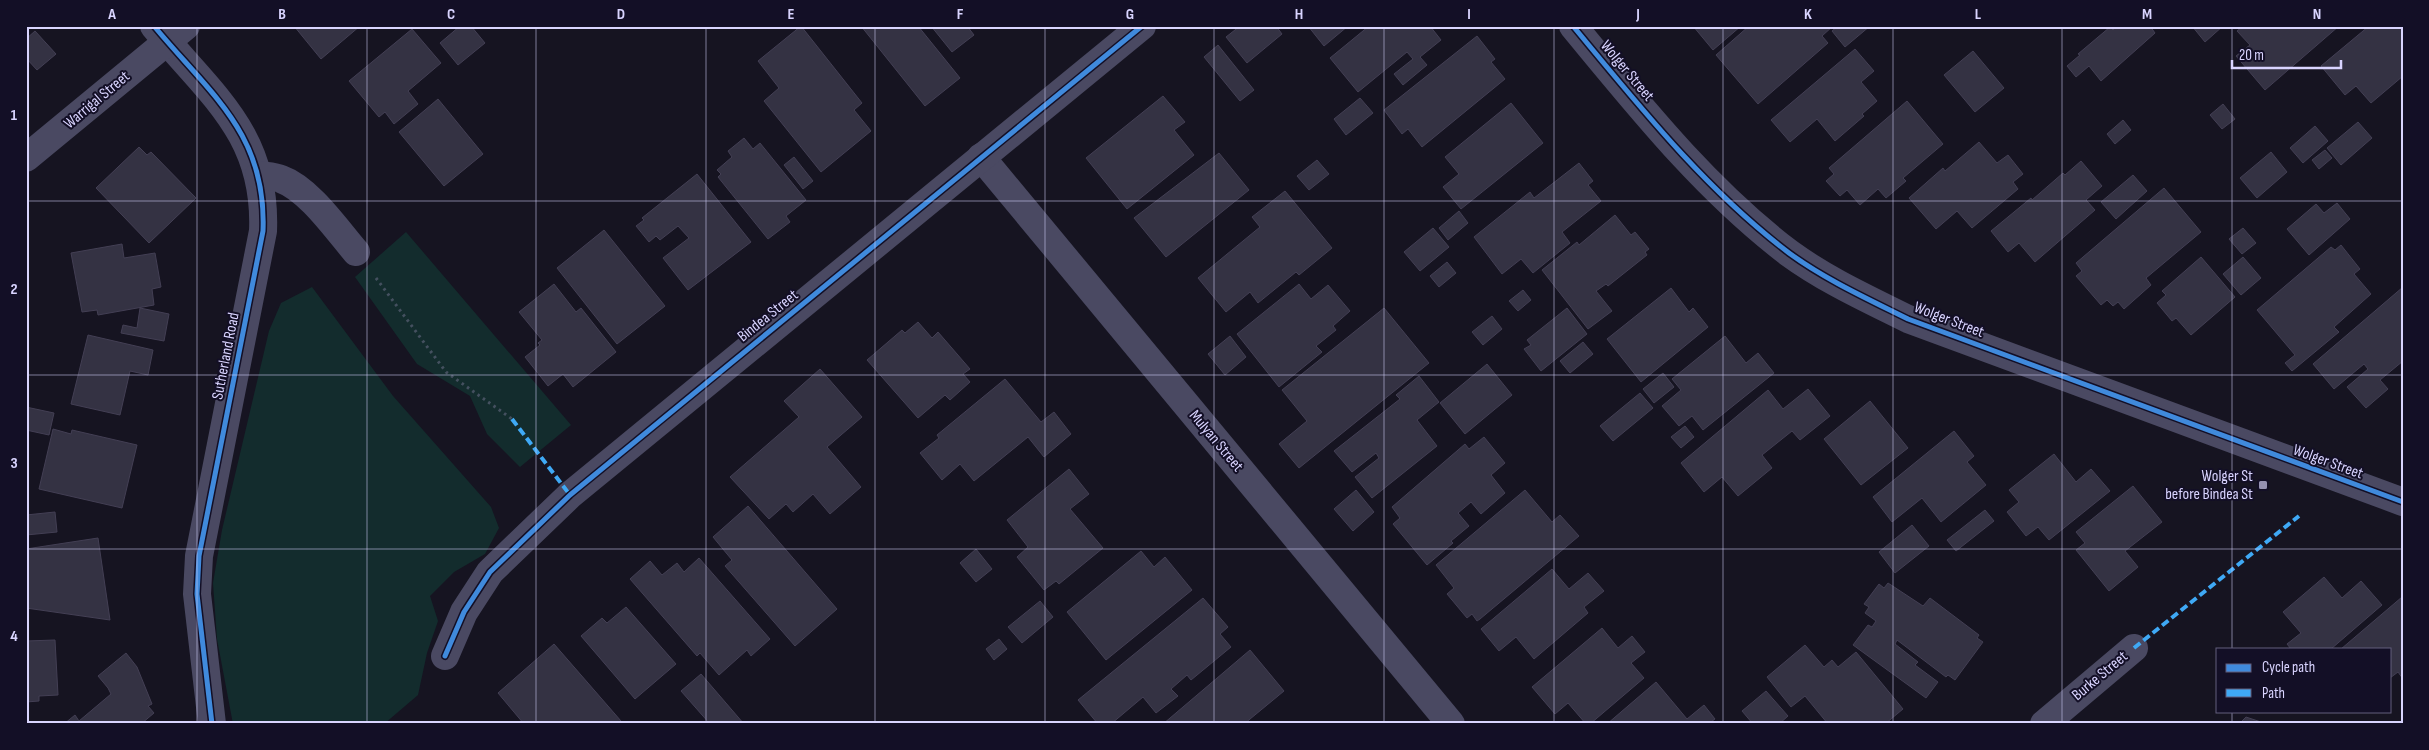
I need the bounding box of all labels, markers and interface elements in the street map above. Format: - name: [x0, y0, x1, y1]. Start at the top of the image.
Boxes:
- text: A: [107, 5, 116, 24]
- text: B: [278, 5, 286, 24]
- text: C: [447, 5, 455, 24]
- text: D: [617, 5, 625, 24]
- text: E: [788, 5, 795, 24]
- text: F: [957, 5, 964, 24]
- text: G: [1126, 5, 1134, 24]
- text: H: [1295, 5, 1303, 24]
- text: I: [1467, 5, 1471, 24]
- text: J: [1635, 5, 1640, 24]
- text: K: [1804, 5, 1812, 24]
- text: L: [1975, 5, 1982, 24]
- text: M: [2142, 5, 2152, 24]
- text: N: [2313, 5, 2321, 24]
- street label: Wolger Street: [1596, 37, 1658, 105]
- scale bar: [2232, 38, 2340, 70]
- text: 20 m: [2239, 46, 2264, 65]
- street label: Warrigal Street: [60, 67, 134, 133]
- text: 1: [11, 106, 18, 125]
- text: 2: [10, 280, 18, 299]
- street label: Bindea Street: [734, 286, 802, 346]
- street label: Wolger Street: [1911, 298, 1987, 342]
- street label: Sutherland Road: [208, 311, 244, 401]
- street label: Mulyan Street: [1185, 406, 1247, 476]
- street label: Wolger Street: [2290, 441, 2366, 484]
- text: 3: [10, 454, 18, 473]
- place label: Wolger St before Bindea St: [2165, 467, 2253, 504]
- marker: Wolger St before Bindea St: [2257, 479, 2269, 491]
- text: 4: [10, 627, 18, 646]
- street label: Burke Street: [2068, 647, 2132, 705]
- legend: [2216, 648, 2392, 712]
- text: Cycle path: [2262, 658, 2315, 677]
- text: Path: [2262, 684, 2285, 703]

